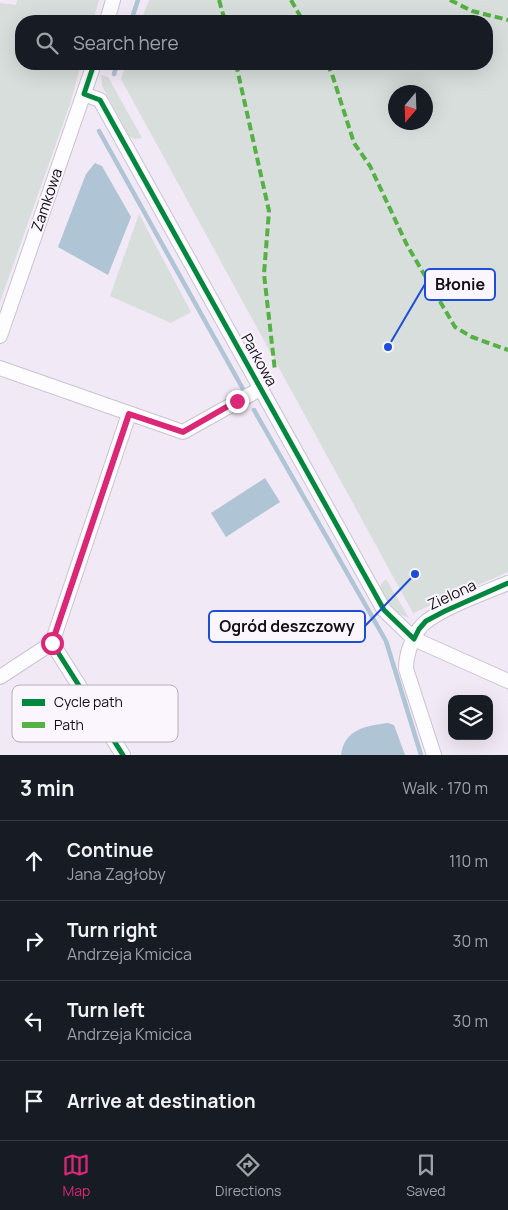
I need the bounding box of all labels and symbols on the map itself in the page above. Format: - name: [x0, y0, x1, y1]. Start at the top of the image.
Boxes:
- north arrow: [388, 85, 433, 130]
- street label: Zamkowa: [26, 165, 67, 234]
- callout: Błonie: [425, 269, 495, 300]
- text: Błonie: [435, 273, 485, 295]
- street label: Parkowa: [236, 329, 283, 390]
- route end: [226, 390, 249, 413]
- street label: Zielona: [424, 574, 479, 615]
- callout: Ogród deszczowy: [209, 611, 365, 642]
- text: Ogród deszczowy: [219, 615, 355, 637]
- route start: [41, 632, 64, 655]
- legend: [12, 685, 178, 742]
- text: Cycle path: [54, 692, 123, 711]
- text: Path: [54, 715, 84, 734]

